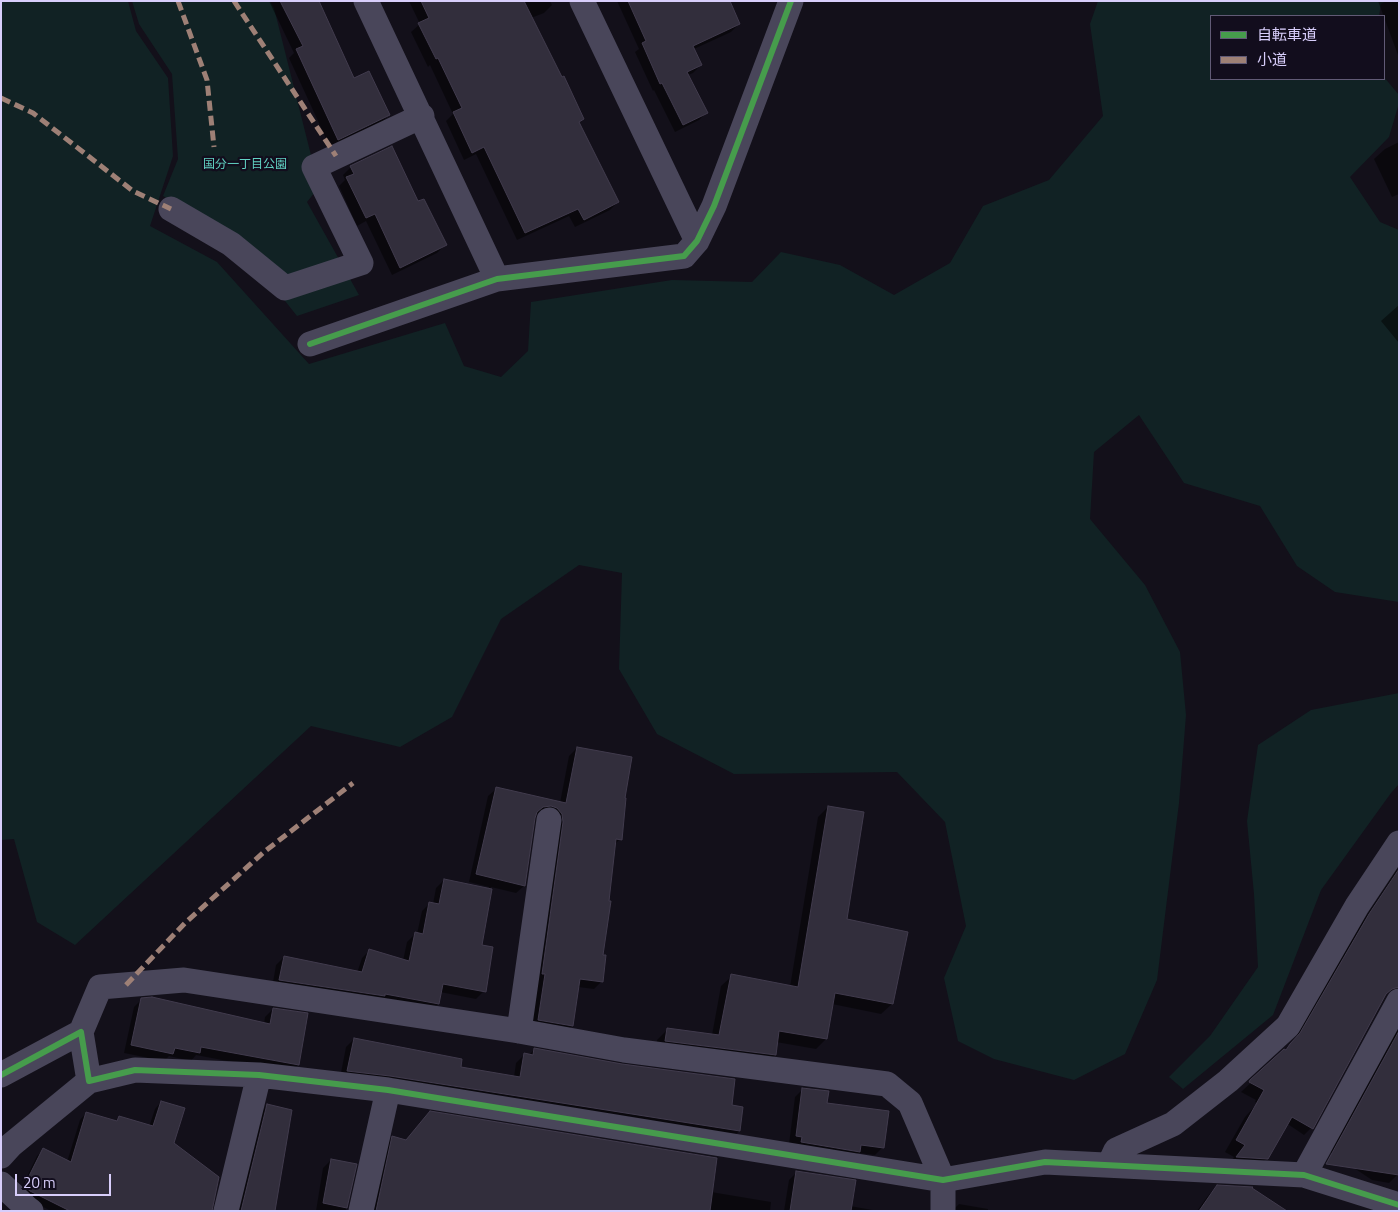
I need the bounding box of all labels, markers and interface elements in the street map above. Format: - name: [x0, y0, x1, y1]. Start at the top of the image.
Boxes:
- legend: [1210, 15, 1385, 80]
- text: 自転車道: [1257, 23, 1317, 46]
- text: 小道: [1257, 48, 1287, 71]
- park label: 国分一丁目公園: [203, 158, 287, 172]
- scale bar: [18, 1164, 114, 1196]
- text: 20 m: [23, 1171, 56, 1194]

